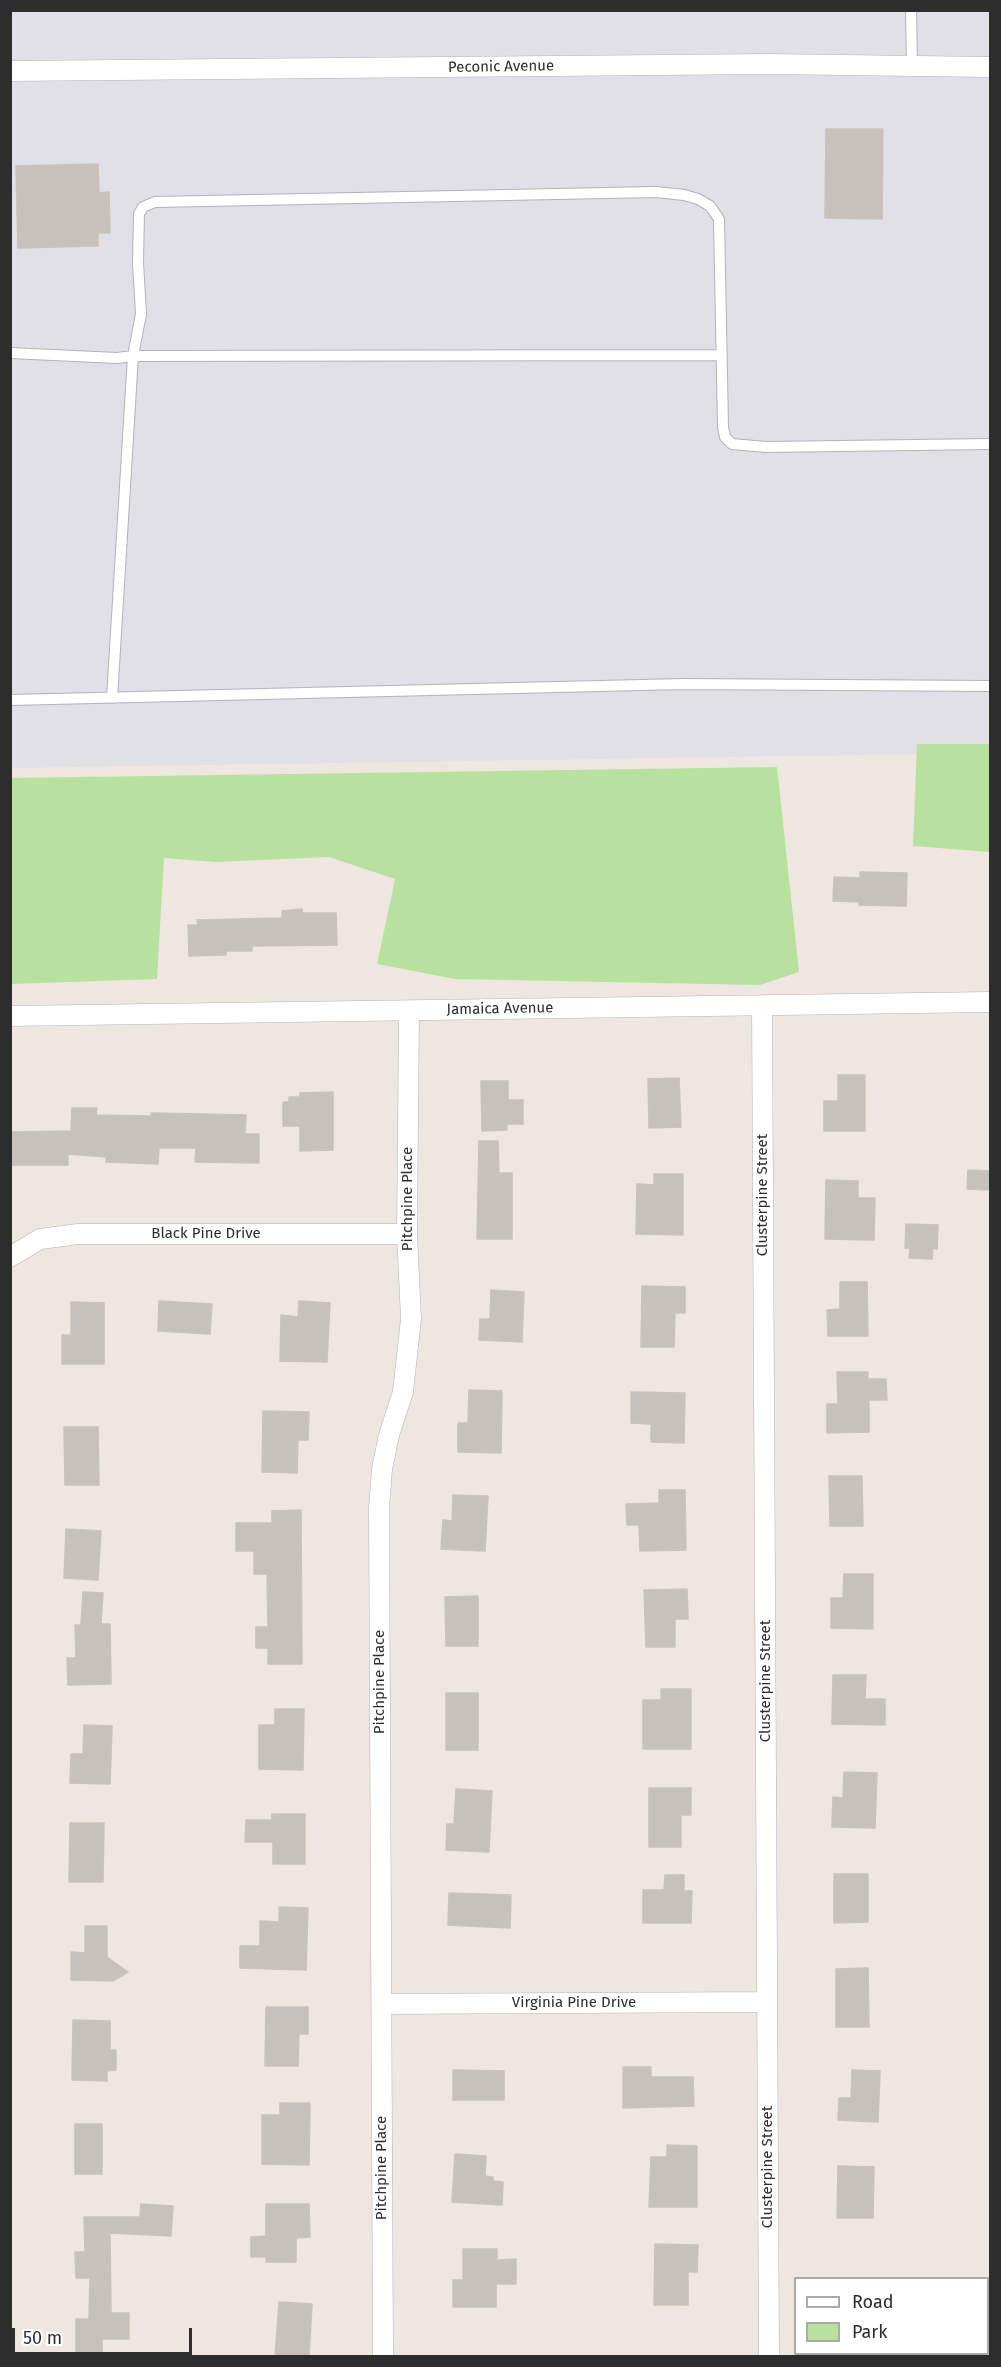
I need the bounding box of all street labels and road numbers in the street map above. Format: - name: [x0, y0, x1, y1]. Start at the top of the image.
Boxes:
- street label: Peconic Avenue: [448, 57, 554, 77]
- street label: Jamaica Avenue: [446, 999, 554, 1019]
- street label: Clusterpine Street: [754, 1134, 772, 1256]
- street label: Pitchpine Place: [399, 1147, 417, 1251]
- street label: Black Pine Drive: [151, 1225, 261, 1243]
- street label: Clusterpine Street: [757, 1620, 775, 1742]
- street label: Pitchpine Place: [371, 1630, 389, 1734]
- street label: Virginia Pine Drive: [512, 1994, 636, 2012]
- street label: Clusterpine Street: [759, 2106, 777, 2228]
- street label: Pitchpine Place: [373, 2116, 391, 2220]

